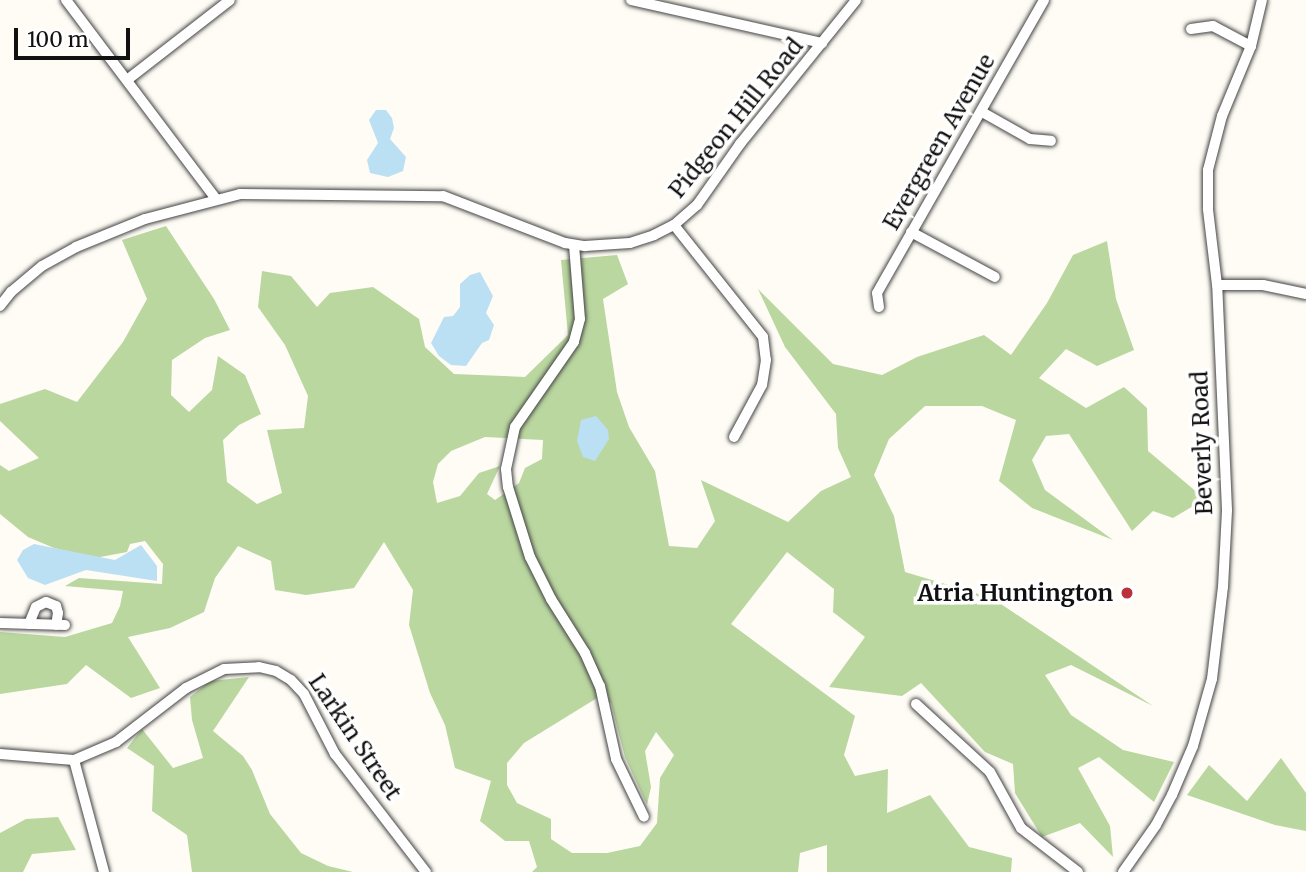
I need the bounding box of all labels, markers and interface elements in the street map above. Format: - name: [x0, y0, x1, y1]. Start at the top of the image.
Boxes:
- scale bar: [18, 14, 133, 58]
- text: 100 m: [27, 26, 89, 53]
- street label: Pidgeon Hill Road: [663, 33, 809, 203]
- street label: Evergreen Avenue: [877, 49, 1001, 235]
- street label: Beverly Road: [1186, 370, 1218, 516]
- place label: Atria Huntington: [917, 579, 1113, 607]
- marker: Atria Huntington: [1119, 585, 1135, 601]
- street label: Larkin Street: [303, 669, 407, 805]

